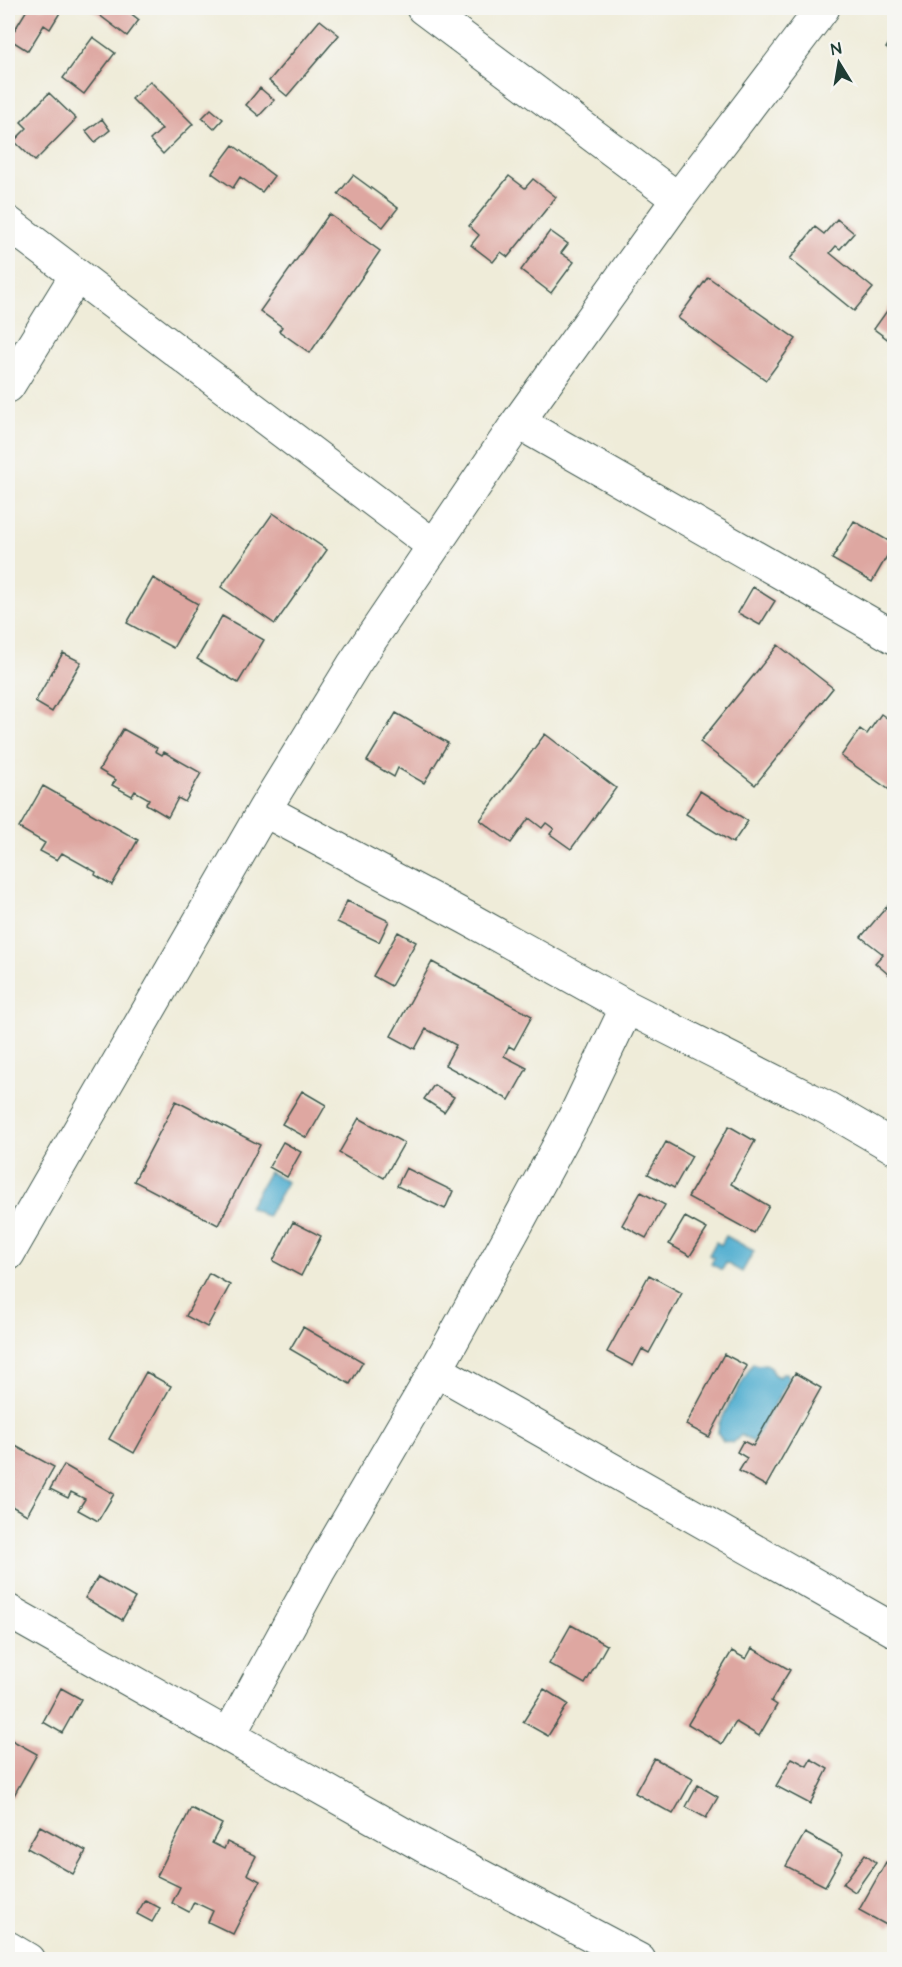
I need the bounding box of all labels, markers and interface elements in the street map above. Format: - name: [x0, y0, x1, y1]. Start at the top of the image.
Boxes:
- north arrow: [809, 33, 869, 93]
- text: N: [829, 38, 843, 61]

